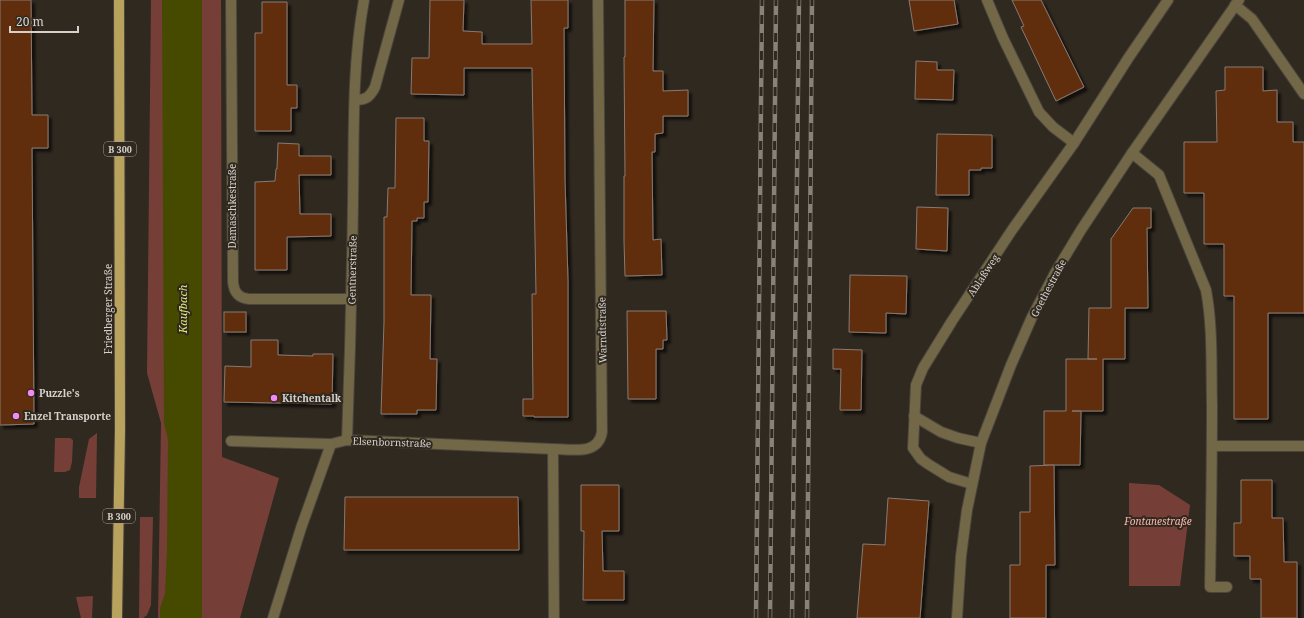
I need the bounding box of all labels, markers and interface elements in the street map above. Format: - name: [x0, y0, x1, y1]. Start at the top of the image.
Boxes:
- scale bar: [10, 8, 78, 34]
- text: 20 m: [16, 13, 44, 30]
- road number: B 300: [104, 142, 136, 156]
- street label: Damaschkestraße: [225, 164, 239, 248]
- street label: Gentnerstraße: [344, 235, 360, 305]
- street label: Ablaßweg: [964, 251, 1002, 299]
- street label: Goethestraße: [1027, 257, 1069, 319]
- street label: Friedberger Straße: [101, 264, 115, 354]
- water label: Kaufbach: [175, 284, 190, 334]
- street label: Warndtstraße: [594, 297, 610, 363]
- place label: Puzzle's: [39, 386, 80, 400]
- marker: Puzzle's: [26, 388, 36, 398]
- place label: Kitchentalk: [282, 391, 342, 405]
- marker: Kitchentalk: [269, 393, 279, 403]
- place label: Enzel Transporte: [24, 409, 111, 423]
- marker: Enzel Transporte: [11, 411, 21, 421]
- street label: Elsenbornstraße: [352, 434, 432, 450]
- road number: B 300: [103, 509, 135, 523]
- park label: Fontanestraße: [1123, 514, 1192, 528]

